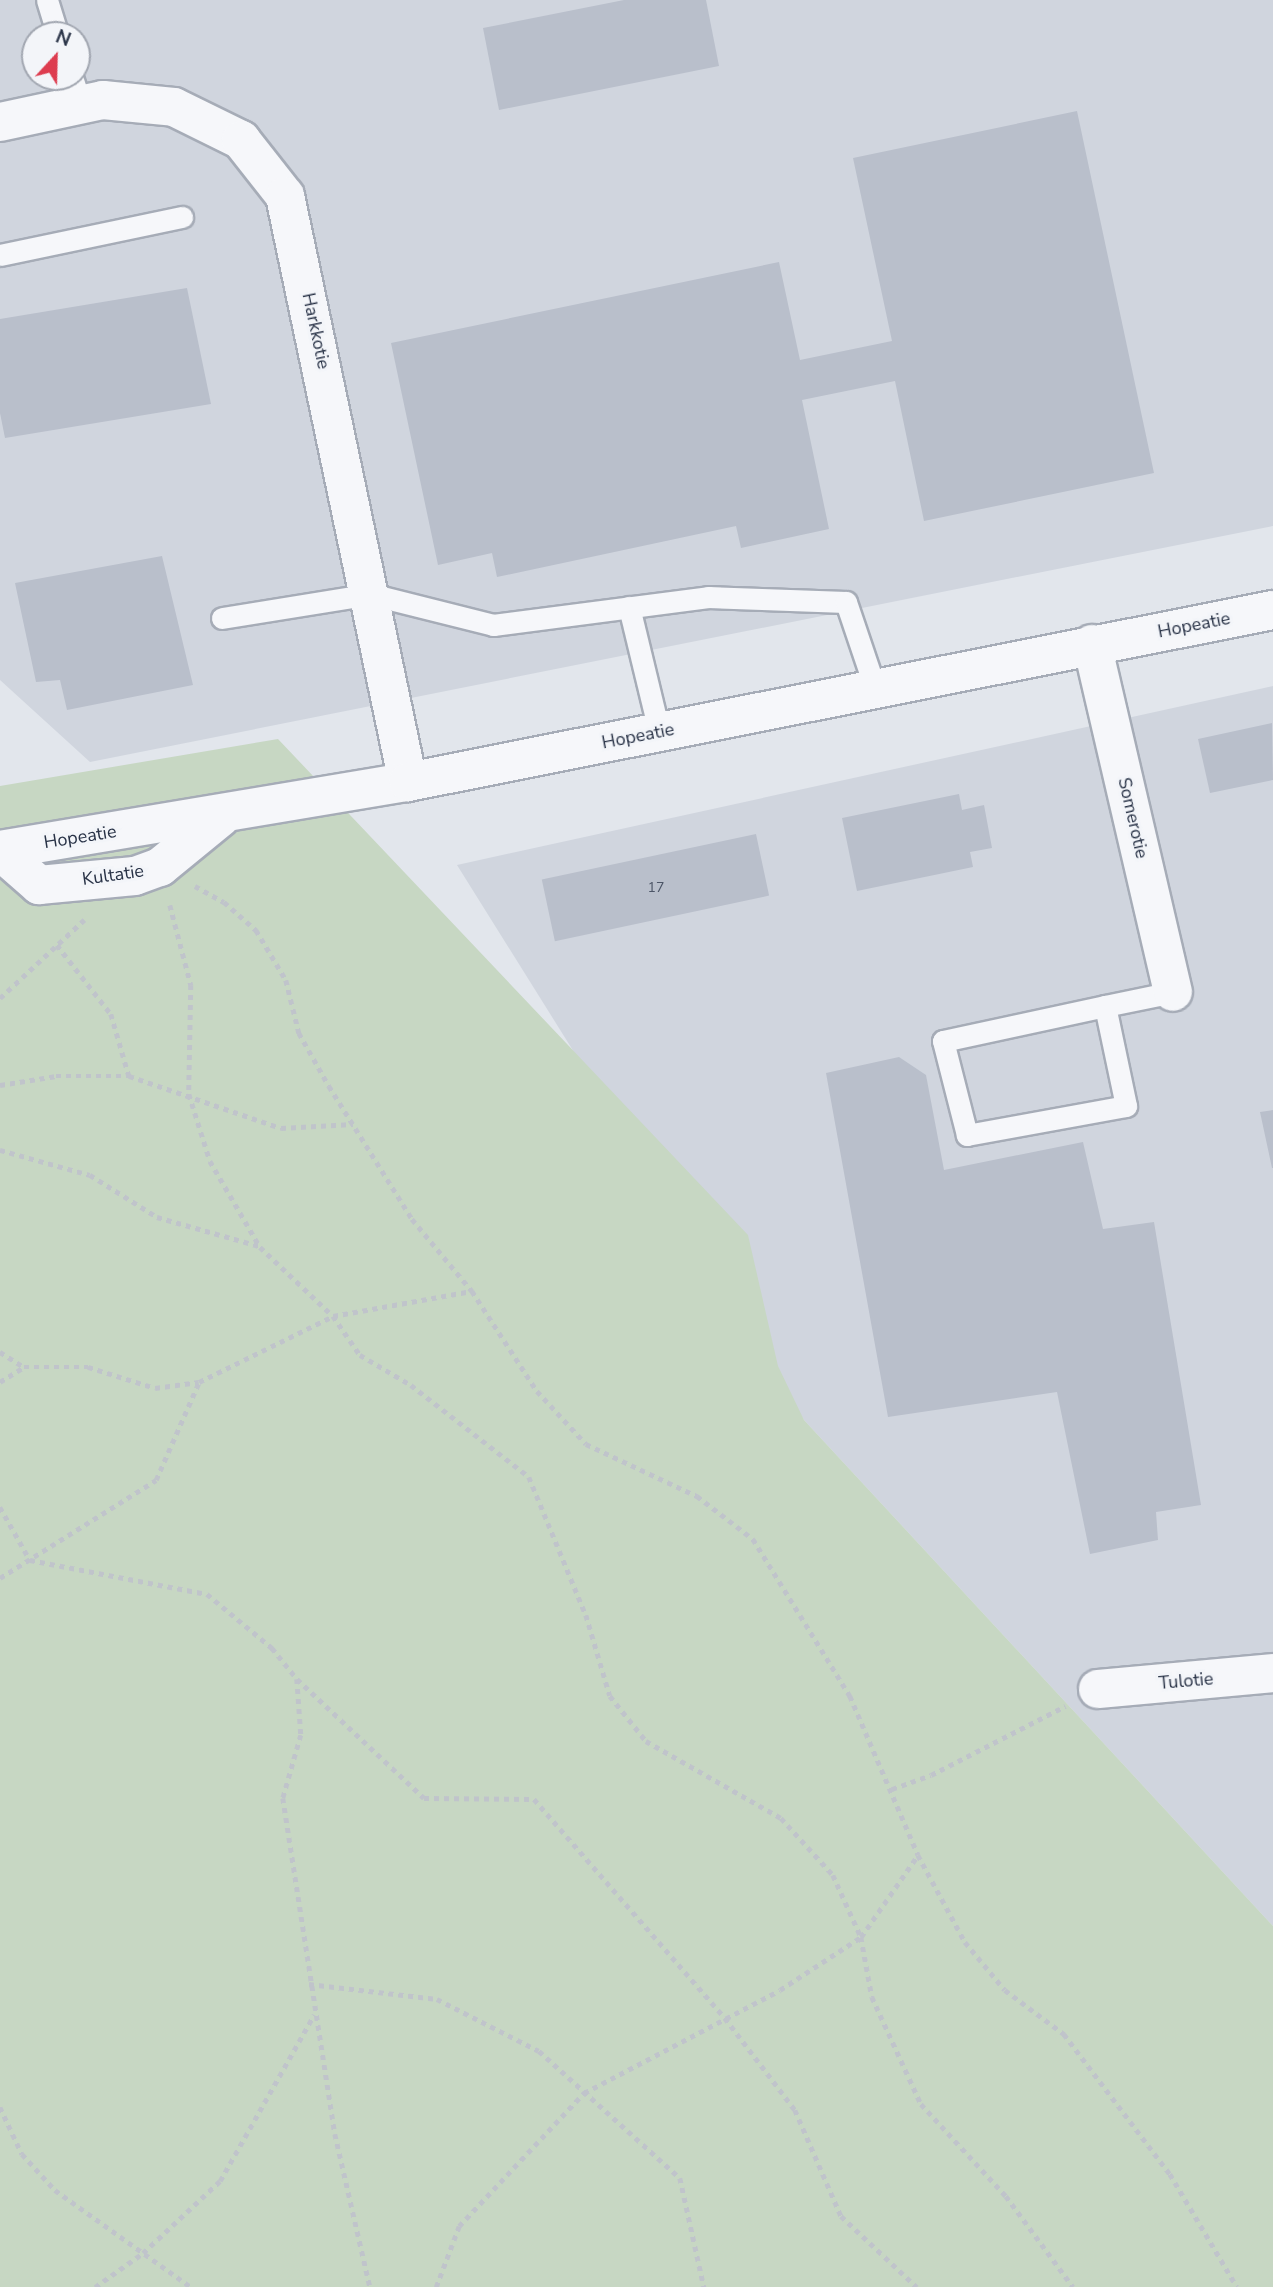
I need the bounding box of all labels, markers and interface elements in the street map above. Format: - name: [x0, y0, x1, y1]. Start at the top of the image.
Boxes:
- north arrow: [21, 21, 91, 91]
- text: N: [52, 24, 75, 53]
- street label: Harkkotie: [297, 291, 335, 371]
- street label: Hopeatie: [1156, 607, 1232, 643]
- street label: Hopeatie: [600, 718, 676, 754]
- street label: Somerotie: [1113, 775, 1153, 861]
- street label: Hopeatie: [42, 821, 118, 853]
- street label: Kultatie: [81, 860, 145, 890]
- house number: 17: [648, 880, 664, 896]
- street label: Tulotie: [1158, 1668, 1214, 1694]

